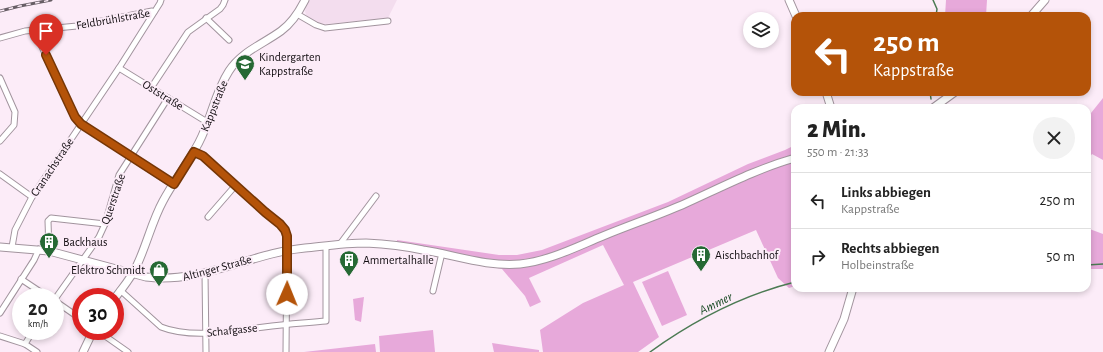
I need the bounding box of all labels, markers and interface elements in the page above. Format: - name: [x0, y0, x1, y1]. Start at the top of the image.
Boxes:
- street label: Feldbrühlstraße: [75, 7, 151, 31]
- map controls: [743, 12, 779, 48]
- button: layers: [743, 12, 779, 48]
- pin: [29, 14, 63, 55]
- icon: arrive: [35, 20, 57, 42]
- icon: left: [807, 28, 859, 80]
- text: 250 m: [873, 29, 940, 57]
- place label: Kindergarten Kappstraße: [259, 51, 321, 77]
- school or university icon: Kindergarten Kappstraße: [234, 53, 256, 81]
- text: Kappstraße: [873, 62, 954, 80]
- street label: Oststraße: [140, 78, 186, 112]
- street label: Kappstraße: [198, 79, 230, 133]
- button: close: [1033, 117, 1075, 159]
- text: 2 Min.: [807, 118, 866, 142]
- street label: Cranachstraße: [28, 136, 76, 198]
- text: 550 m · 21:33: [807, 146, 869, 159]
- street label: Querstraße: [99, 172, 128, 226]
- text: Links abbiegen: [841, 185, 931, 200]
- icon: left: [807, 190, 829, 212]
- text: 250 m: [1040, 193, 1075, 208]
- text: Kappstraße: [841, 203, 899, 216]
- building icon: Backhaus: [38, 231, 60, 259]
- place label: Backhaus: [63, 236, 107, 248]
- text: Rechts abbiegen: [841, 241, 939, 256]
- building icon: Aischbachhof: [690, 244, 712, 272]
- icon: right: [807, 246, 829, 268]
- building icon: Ammertalhalle: [338, 249, 360, 277]
- place label: Aischbachhof: [715, 249, 780, 261]
- text: 50 m: [1046, 249, 1075, 264]
- street label: Altinger Straße: [181, 253, 253, 283]
- place label: Ammertalhalle: [363, 254, 434, 266]
- shop icon: Elektro Schmidt: [148, 259, 170, 287]
- text: Holbeinstraße: [841, 259, 914, 272]
- place label: Elektro Schmidt: [71, 264, 145, 276]
- position arrow: [266, 273, 308, 315]
- speed limit sign: 30: [72, 288, 124, 340]
- water label: Ammer: [697, 290, 735, 318]
- text: 20: [28, 299, 48, 319]
- text: km/h: [28, 319, 48, 329]
- street label: Schafgasse: [206, 321, 258, 339]

